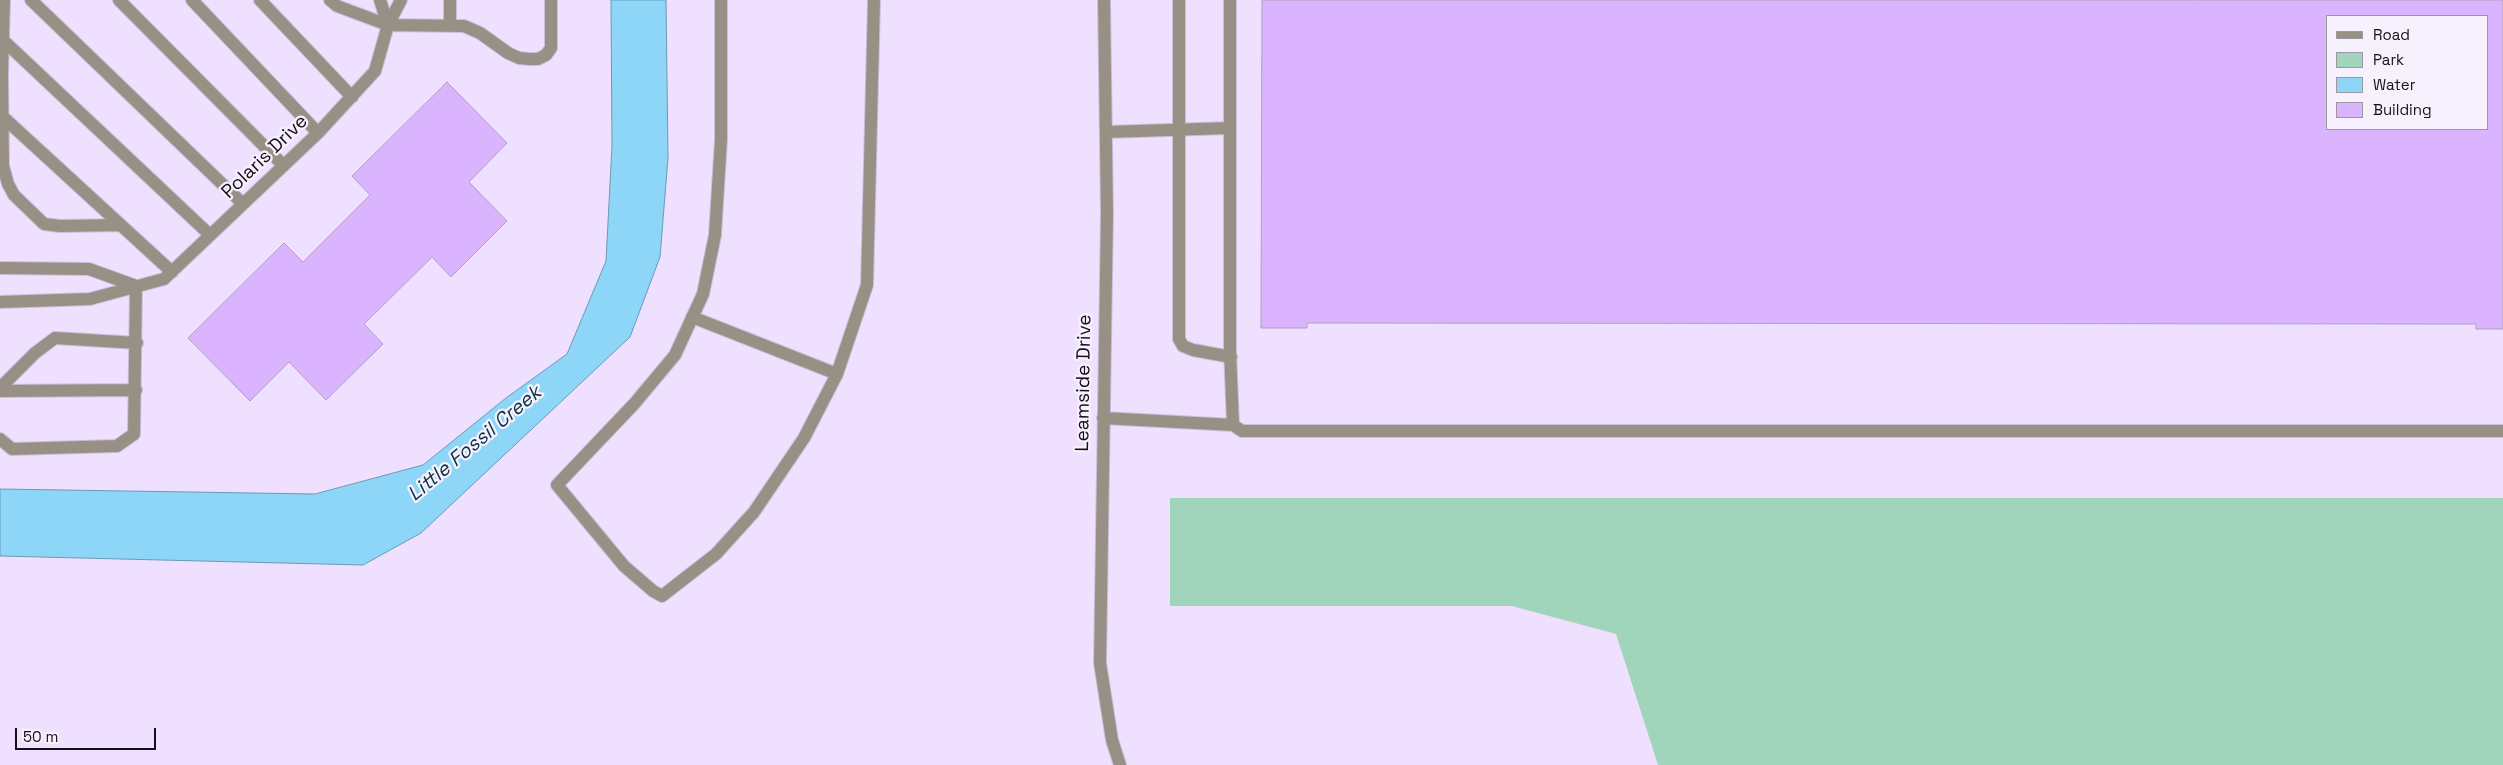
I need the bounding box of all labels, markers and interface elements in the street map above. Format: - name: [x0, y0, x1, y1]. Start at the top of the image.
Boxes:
- legend: [2326, 15, 2488, 130]
- text: Road: [2373, 25, 2410, 44]
- text: Park: [2373, 50, 2404, 69]
- text: Water: [2373, 75, 2415, 94]
- text: Building: [2373, 100, 2432, 119]
- street label: Polaris Drive: [217, 110, 313, 204]
- street label: Leamside Drive: [1071, 314, 1097, 452]
- water label: Little Fossil Creek: [403, 381, 547, 507]
- scale bar: [18, 718, 159, 750]
- text: 50 m: [23, 727, 58, 746]

